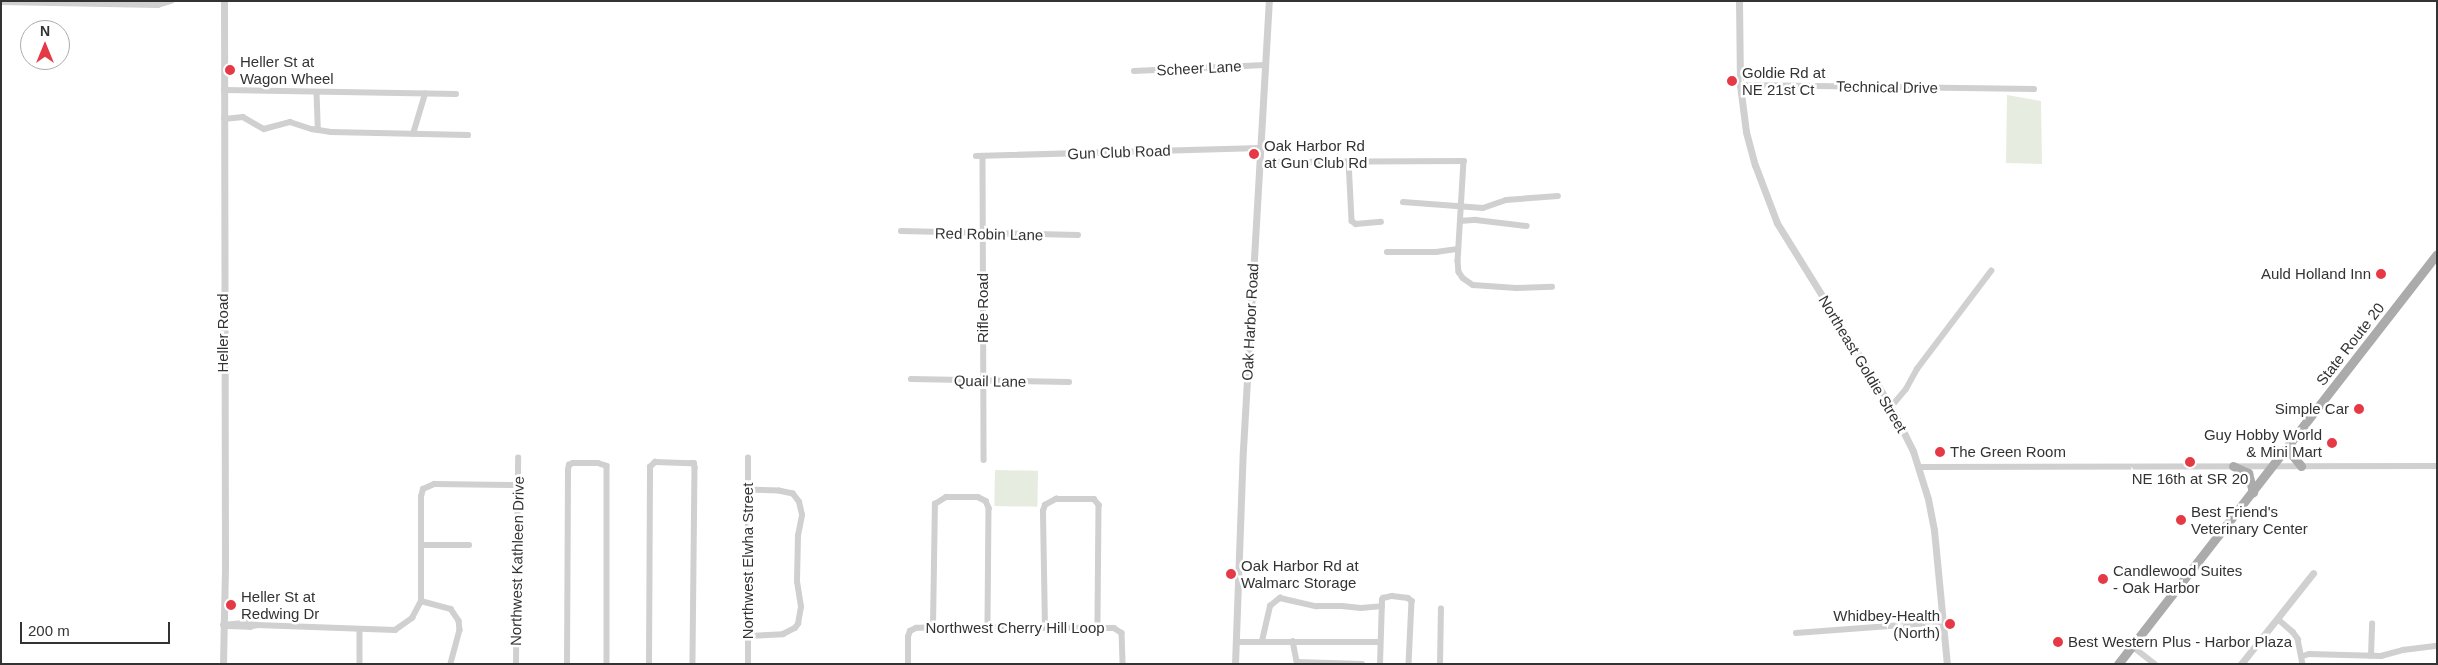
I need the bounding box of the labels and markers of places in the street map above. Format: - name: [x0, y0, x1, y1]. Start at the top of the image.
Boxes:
- place label: Heller St at Wagon Wheel: [240, 52, 334, 87]
- place label: Goldie Rd at NE 21st Ct: [1742, 63, 1825, 98]
- marker: Heller St at Wagon Wheel: [224, 64, 236, 76]
- marker: Goldie Rd at NE 21st Ct: [1726, 75, 1738, 87]
- place label: Oak Harbor Rd at Gun Club Rd: [1264, 136, 1367, 171]
- marker: Oak Harbor Rd at Gun Club Rd: [1248, 148, 1260, 160]
- place label: Auld Holland Inn: [2261, 265, 2371, 283]
- marker: Auld Holland Inn: [2375, 268, 2387, 280]
- place label: Simple Car: [2275, 400, 2349, 418]
- marker: Simple Car: [2353, 403, 2365, 415]
- place label: Guy Hobby World & Mini Mart: [2204, 425, 2322, 460]
- marker: Guy Hobby World & Mini Mart: [2326, 437, 2338, 449]
- place label: The Green Room: [1950, 443, 2066, 461]
- marker: The Green Room: [1934, 446, 1946, 458]
- marker: NE 16th at SR 20: [2184, 456, 2196, 468]
- place label: NE 16th at SR 20: [2132, 470, 2248, 488]
- place label: Best Friend's Veterinary Center: [2191, 502, 2308, 537]
- marker: Best Friend's Veterinary Center: [2175, 514, 2187, 526]
- place label: Oak Harbor Rd at Walmarc Storage: [1241, 556, 1359, 591]
- place label: Candlewood Suites - Oak Harbor: [2113, 561, 2242, 596]
- marker: Oak Harbor Rd at Walmarc Storage: [1225, 568, 1237, 580]
- marker: Candlewood Suites - Oak Harbor: [2097, 573, 2109, 585]
- place label: Heller St at Redwing Dr: [241, 587, 319, 622]
- marker: Heller St at Redwing Dr: [225, 599, 237, 611]
- place label: Whidbey-Health (North): [1833, 606, 1940, 641]
- marker: Whidbey-Health (North): [1944, 618, 1956, 630]
- place label: Best Western Plus - Harbor Plaza: [2068, 633, 2292, 651]
- marker: Best Western Plus - Harbor Plaza: [2052, 636, 2064, 648]

